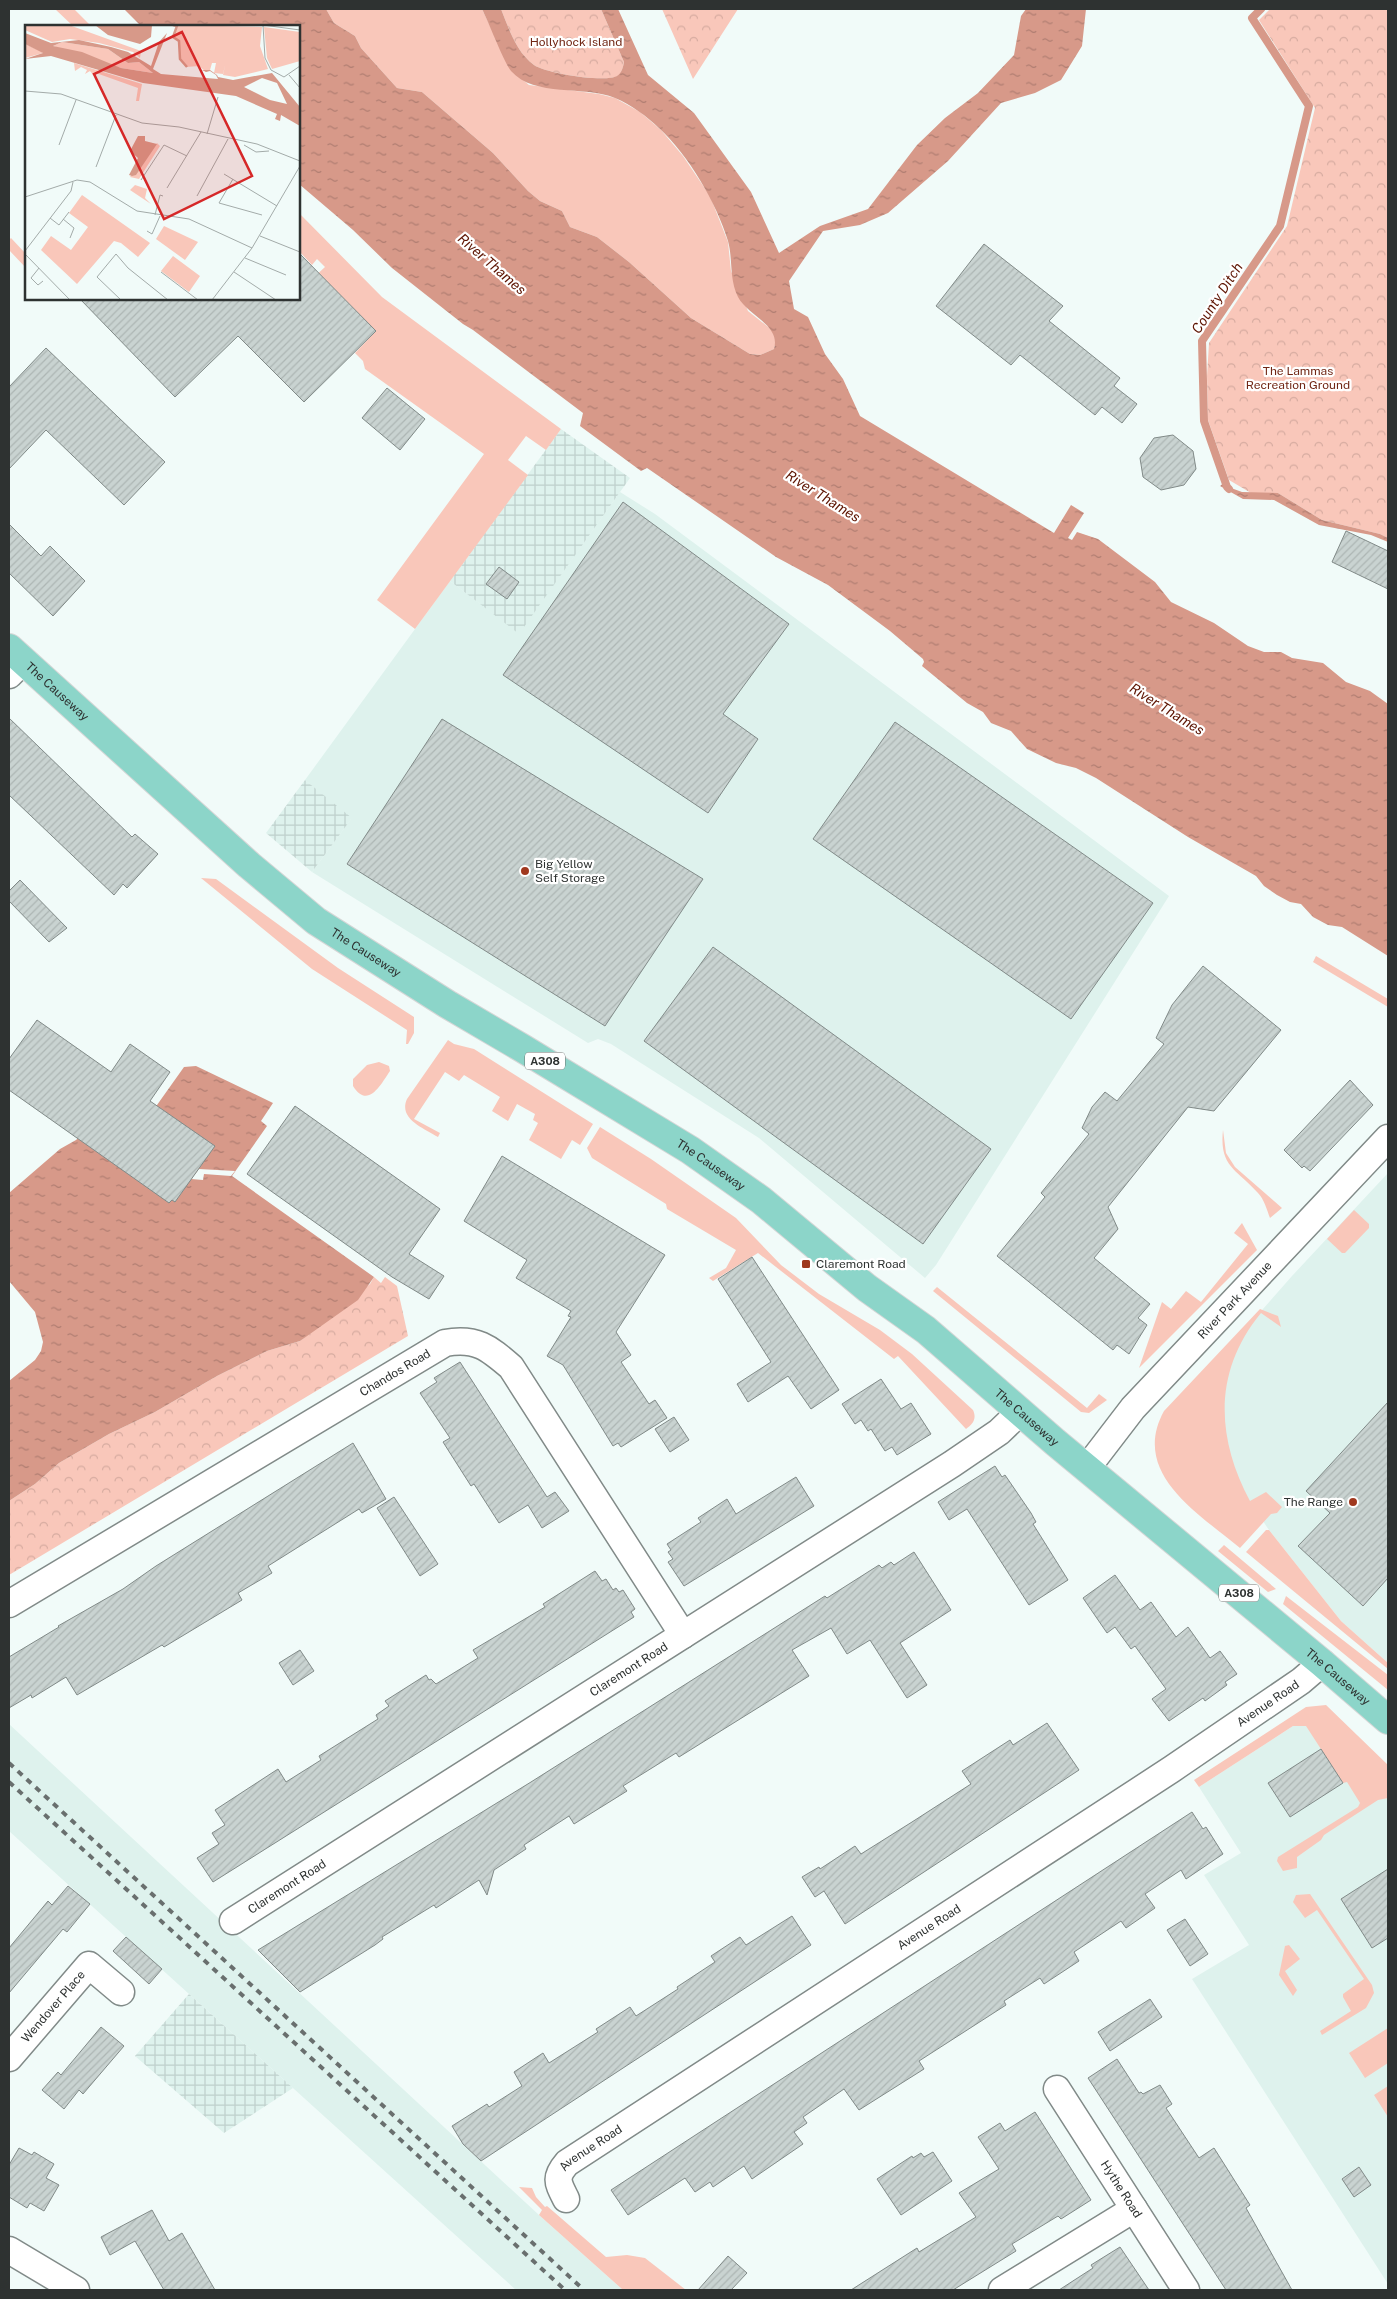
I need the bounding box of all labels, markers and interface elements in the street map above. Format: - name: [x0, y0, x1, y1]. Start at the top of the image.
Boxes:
- inset map: [25, 25, 300, 300]
- park label: Hollyhock Island: [530, 35, 622, 49]
- water label: River Thames: [455, 230, 529, 298]
- water label: County Ditch: [1188, 259, 1246, 336]
- park label: The Lammas Recreation Ground: [1246, 364, 1350, 392]
- water label: River Thames: [783, 467, 863, 525]
- street label: The Causeway: [23, 659, 92, 724]
- water label: River Thames: [1127, 680, 1207, 738]
- place label: Big Yellow Self Storage: [535, 857, 605, 885]
- marker: Big Yellow Self Storage: [519, 865, 531, 877]
- street label: The Causeway: [328, 925, 404, 980]
- road number: A308: [525, 1052, 565, 1070]
- street label: The Causeway: [674, 1136, 748, 1194]
- place label: Claremont Road: [816, 1257, 906, 1271]
- marker: Claremont Road: [800, 1258, 812, 1270]
- street label: River Park Avenue: [1195, 1258, 1275, 1342]
- street label: Chandos Road: [357, 1346, 433, 1399]
- street label: The Causeway: [992, 1386, 1062, 1450]
- place label: The Range: [1284, 1495, 1343, 1509]
- marker: The Range: [1347, 1496, 1359, 1508]
- road number: A308: [1219, 1585, 1259, 1602]
- street label: Claremont Road: [587, 1639, 670, 1699]
- street label: The Causeway: [1303, 1645, 1373, 1709]
- street label: Avenue Road: [1234, 1677, 1302, 1730]
- street label: Claremont Road: [245, 1857, 329, 1917]
- street label: Avenue Road: [895, 1902, 963, 1953]
- street label: Wendover Place: [19, 1968, 88, 2045]
- street label: Avenue Road: [556, 2122, 625, 2174]
- street label: Hythe Road: [1098, 2158, 1145, 2220]

